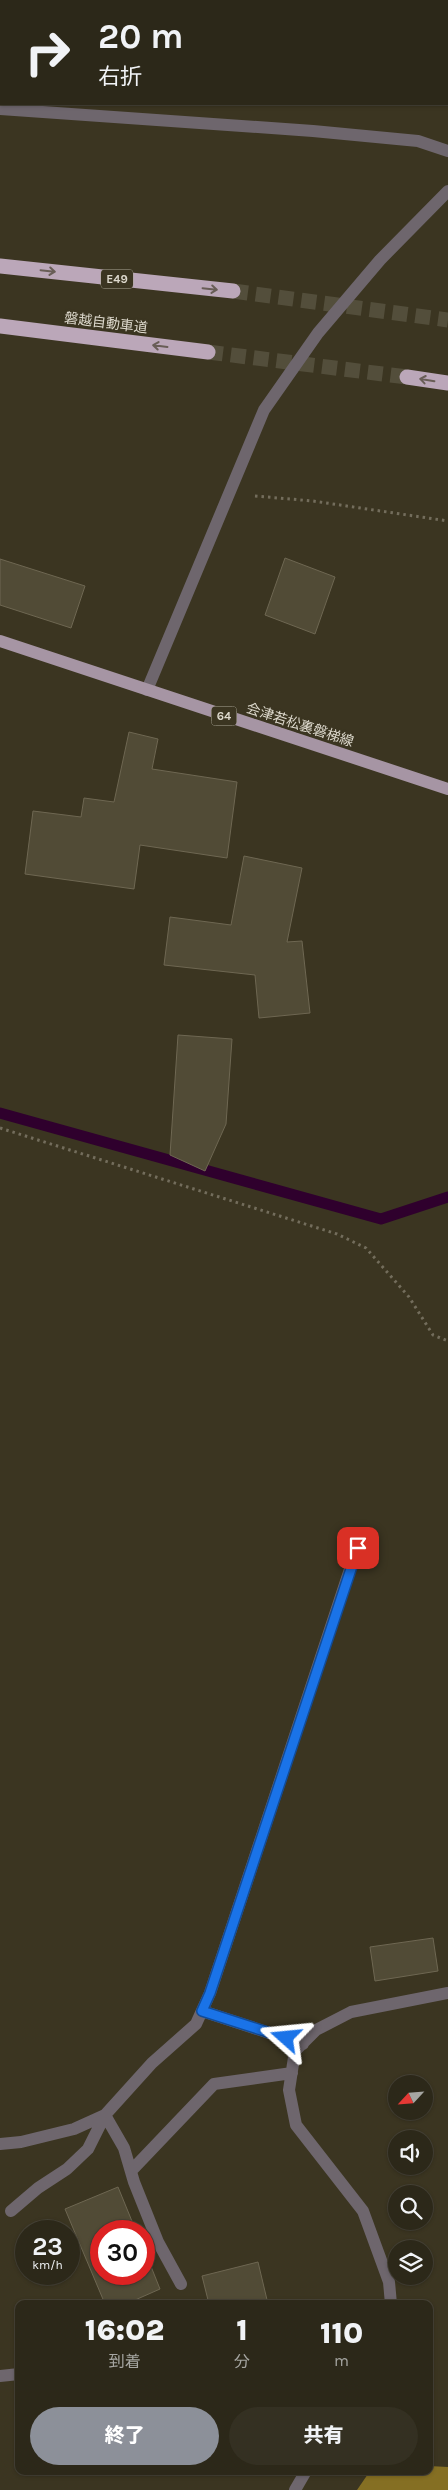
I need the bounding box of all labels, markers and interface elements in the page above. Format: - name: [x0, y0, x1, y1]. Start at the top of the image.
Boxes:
- text: 20 m: [98, 16, 183, 57]
- icon: right: [15, 20, 80, 85]
- text: 右折: [98, 64, 142, 90]
- one-way arrow: [40, 267, 56, 276]
- road number: E49: [101, 270, 133, 288]
- one-way arrow: [202, 284, 218, 294]
- street label: 磐越自動車道: [63, 309, 149, 337]
- one-way arrow: [152, 341, 168, 351]
- one-way arrow: [420, 374, 436, 384]
- street label: 会津若松裏磐梯線: [244, 700, 356, 750]
- road number: 64: [212, 706, 236, 726]
- pin: [337, 1527, 379, 1569]
- icon: arrive: [344, 1534, 372, 1562]
- position arrow: [259, 2011, 311, 2063]
- north arrow: [388, 2075, 432, 2120]
- map controls: [388, 2075, 433, 2285]
- button: sound: [388, 2130, 433, 2175]
- button: search: [388, 2185, 433, 2230]
- speed limit sign: 30: [90, 2220, 155, 2285]
- text: 23: [32, 2232, 63, 2261]
- button: layers: [388, 2240, 433, 2285]
- text: km/h: [32, 2258, 63, 2272]
- text: 16:02: [85, 2312, 164, 2348]
- text: 1: [236, 2312, 248, 2348]
- text: 110: [320, 2315, 363, 2351]
- text: m: [334, 2351, 349, 2370]
- text: 到着: [109, 2352, 141, 2371]
- text: 分: [234, 2352, 250, 2371]
- button: 終了: [30, 2407, 219, 2465]
- button: 共有: [229, 2407, 418, 2465]

